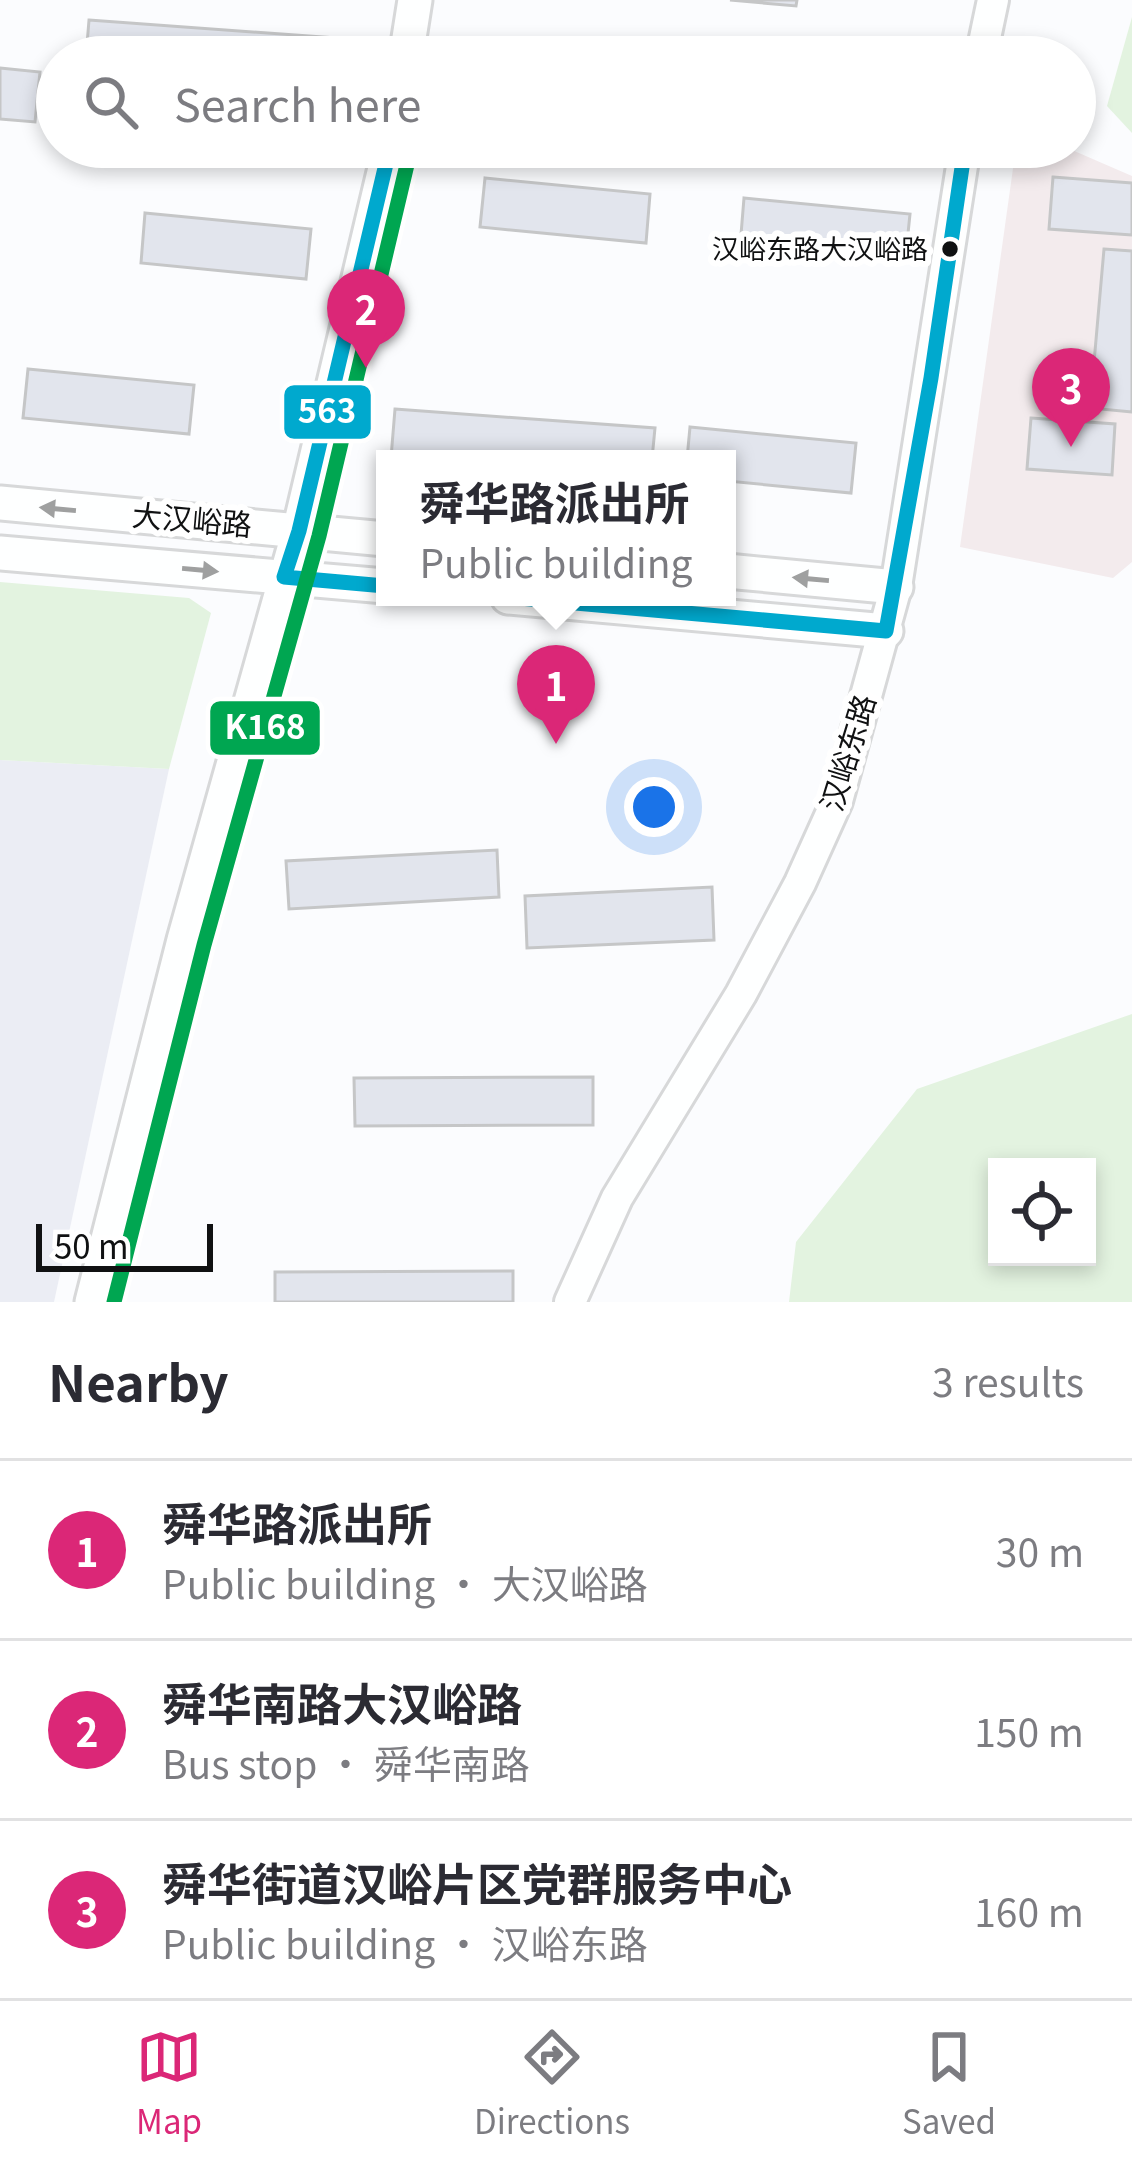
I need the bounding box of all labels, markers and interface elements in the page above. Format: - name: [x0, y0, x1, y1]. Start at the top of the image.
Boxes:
- search box: [36, 36, 1096, 168]
- icon: search: [78, 69, 144, 135]
- text: Search here: [174, 70, 421, 135]
- place label: 汉峪东路大汉峪路: [712, 228, 928, 267]
- marker: 汉峪东路大汉峪路: [939, 238, 961, 260]
- pin: 2: [327, 269, 405, 368]
- pin: 3: [1032, 348, 1110, 447]
- line badge: 563: [282, 383, 373, 441]
- text: 563: [298, 385, 356, 433]
- popup: [376, 450, 736, 606]
- text: 舜华路派出所: [419, 468, 689, 533]
- street label: 大汉峪路: [131, 491, 254, 545]
- one-way arrow: [38, 499, 76, 518]
- text: Public building: [419, 533, 693, 589]
- one-way arrow: [182, 560, 219, 579]
- one-way arrow: [792, 569, 829, 588]
- pin: 1: [517, 645, 595, 744]
- street label: 汉峪东路: [808, 688, 885, 816]
- line badge: K168: [208, 699, 322, 757]
- text: K168: [224, 701, 306, 749]
- your location: [624, 777, 684, 837]
- map controls: [988, 1158, 1096, 1266]
- button: locate: [988, 1158, 1096, 1266]
- scale bar: [36, 1218, 213, 1271]
- text: 50 m: [54, 1221, 129, 1269]
- text: Nearby: [48, 1343, 229, 1417]
- text: 3 results: [932, 1352, 1084, 1408]
- text: 舜华路派出所: [162, 1489, 432, 1554]
- text: 1: [75, 1522, 99, 1578]
- text: 30 m: [996, 1522, 1084, 1578]
- text: Public building · 大汉峪路: [162, 1554, 648, 1610]
- text: 舜华南路大汉峪路: [162, 1669, 522, 1734]
- text: 2: [75, 1702, 99, 1758]
- text: 150 m: [974, 1702, 1084, 1758]
- text: Bus stop · 舜华南路: [162, 1734, 530, 1790]
- text: 舜华街道汉峪片区党群服务中心: [162, 1849, 792, 1914]
- text: 3: [75, 1882, 99, 1938]
- text: 160 m: [974, 1882, 1084, 1938]
- text: Public building · 汉峪东路: [162, 1914, 648, 1970]
- tab: Map: [136, 2024, 202, 2144]
- tab: Directions: [474, 2024, 630, 2144]
- tab: Saved: [902, 2024, 996, 2144]

